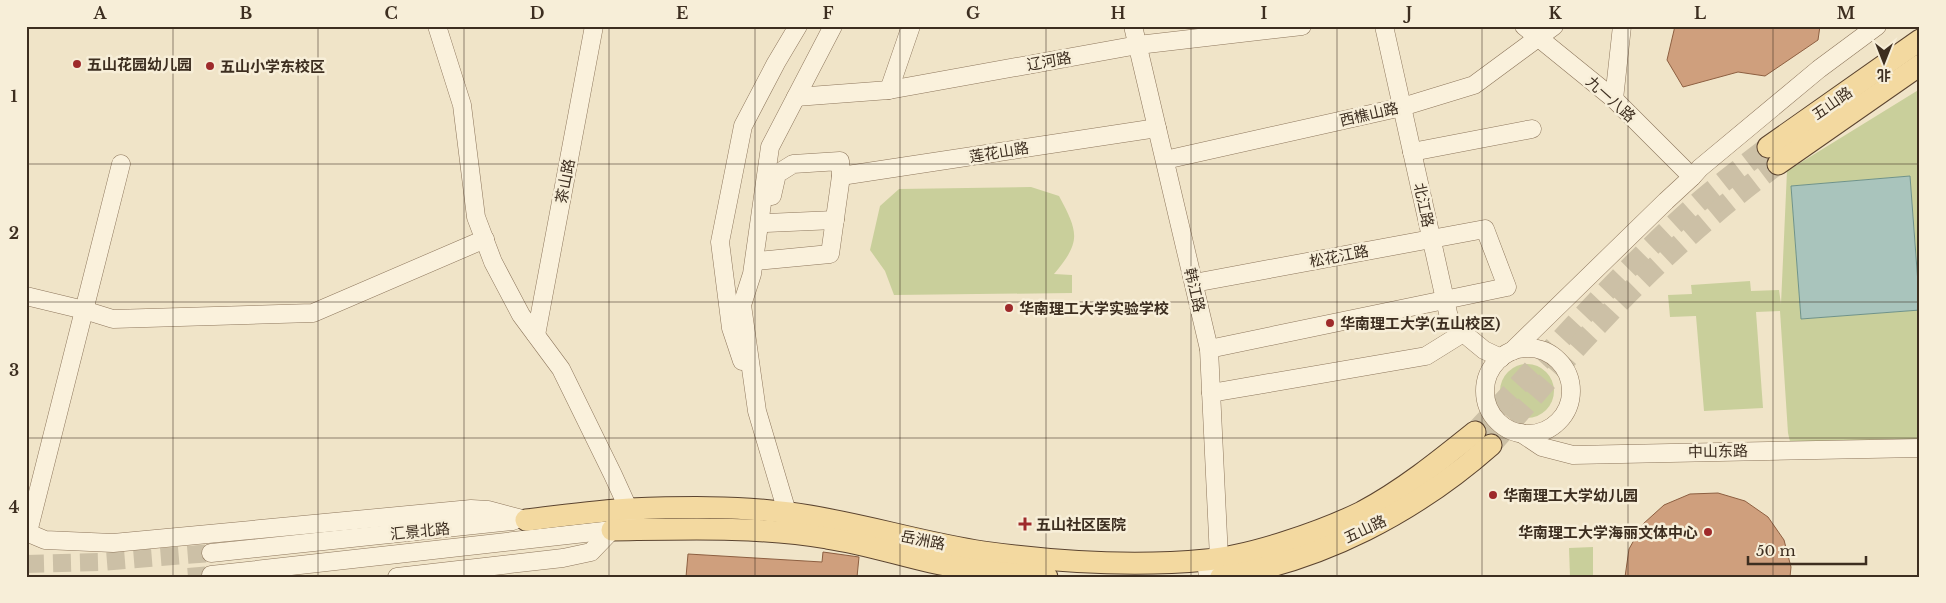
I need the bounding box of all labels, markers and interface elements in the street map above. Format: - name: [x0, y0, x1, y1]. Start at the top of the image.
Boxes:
- text: A: [93, 3, 108, 23]
- text: B: [240, 3, 253, 23]
- text: C: [384, 3, 398, 23]
- text: D: [530, 3, 544, 23]
- text: E: [676, 3, 688, 23]
- text: F: [822, 3, 834, 23]
- text: G: [966, 3, 980, 23]
- text: H: [1110, 3, 1126, 23]
- text: I: [1261, 3, 1268, 23]
- text: J: [1403, 3, 1412, 23]
- text: K: [1548, 3, 1562, 23]
- text: L: [1694, 3, 1706, 23]
- text: M: [1837, 3, 1855, 23]
- north arrow: [1858, 38, 1908, 88]
- street label: 辽河路: [1025, 48, 1073, 74]
- place label: 五山花园幼儿园: [87, 55, 192, 74]
- place label: 五山小学东校区: [220, 57, 325, 76]
- marker: 五山花园幼儿园: [71, 58, 83, 70]
- marker: 五山小学东校区: [204, 60, 216, 72]
- text: 北: [1877, 66, 1891, 84]
- street label: 九一八路: [1582, 72, 1640, 126]
- street label: 五山路: [1808, 82, 1856, 124]
- text: 1: [11, 86, 18, 106]
- street label: 西樵山路: [1338, 98, 1400, 130]
- street label: 莲花山路: [968, 138, 1030, 166]
- street label: 茶山路: [551, 157, 579, 205]
- street label: 北江路: [1410, 181, 1438, 229]
- text: 2: [9, 223, 19, 243]
- street label: 松花江路: [1308, 241, 1370, 271]
- street label: 韩江路: [1181, 266, 1209, 314]
- place label: 华南理工大学实验学校: [1019, 299, 1169, 318]
- marker: 华南理工大学实验学校: [1003, 302, 1015, 314]
- place label: 华南理工大学(五山校区): [1340, 314, 1500, 333]
- marker: 华南理工大学(五山校区): [1324, 317, 1336, 329]
- text: 3: [9, 360, 19, 380]
- street label: 中山东路: [1688, 441, 1748, 461]
- place label: 华南理工大学幼儿园: [1503, 486, 1638, 505]
- marker: 华南理工大学幼儿园: [1487, 489, 1499, 501]
- text: 4: [9, 497, 19, 517]
- street label: 五山路: [1341, 511, 1389, 547]
- place label: 五山社区医院: [1036, 515, 1126, 534]
- marker: 五山社区医院: [1018, 517, 1032, 531]
- street label: 汇景北路: [389, 518, 451, 544]
- place label: 华南理工大学海丽文体中心: [1518, 523, 1698, 542]
- street label: 岳洲路: [899, 526, 947, 554]
- marker: 华南理工大学海丽文体中心: [1702, 526, 1714, 538]
- scale bar: [1748, 533, 1866, 565]
- text: 50 m: [1756, 541, 1796, 560]

